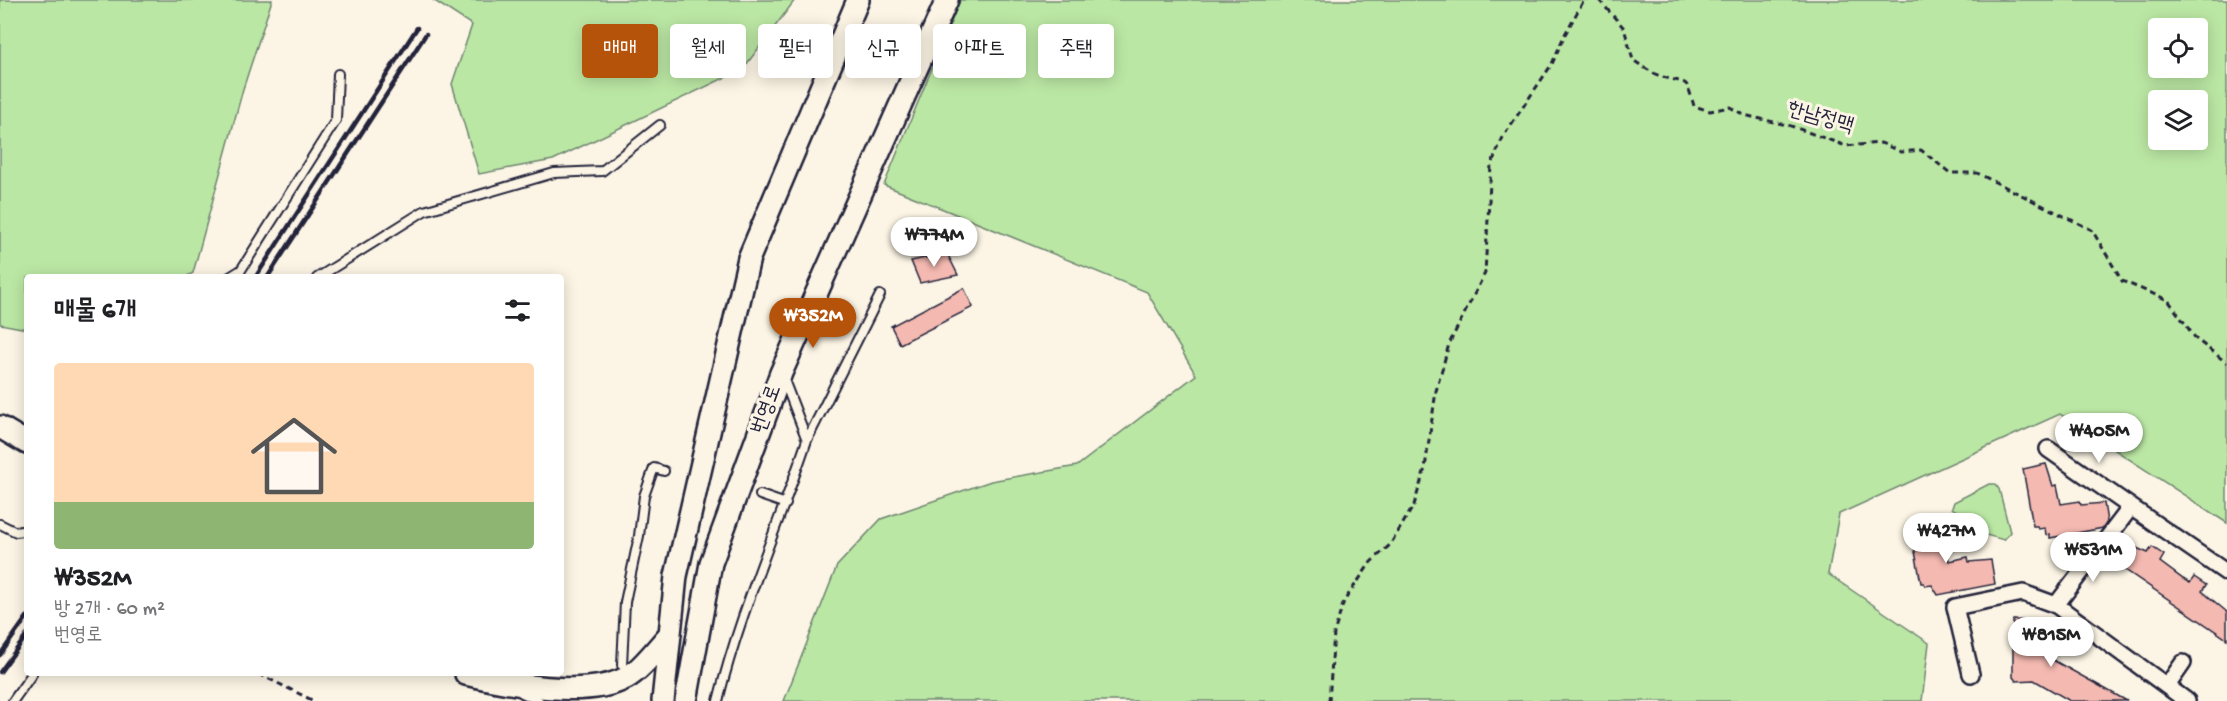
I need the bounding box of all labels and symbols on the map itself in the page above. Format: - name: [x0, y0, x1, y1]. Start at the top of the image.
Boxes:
- street label: 한남정맥: [1784, 98, 1856, 140]
- pin: ₩774M: [892, 217, 976, 268]
- pin: ₩352M: [771, 298, 855, 349]
- street label: 번영로: [748, 382, 788, 438]
- pin: ₩405M: [2057, 413, 2141, 464]
- pin: ₩427M: [1904, 513, 1988, 564]
- pin: ₩531M: [2051, 532, 2135, 583]
- pin: ₩815M: [2009, 617, 2093, 668]

